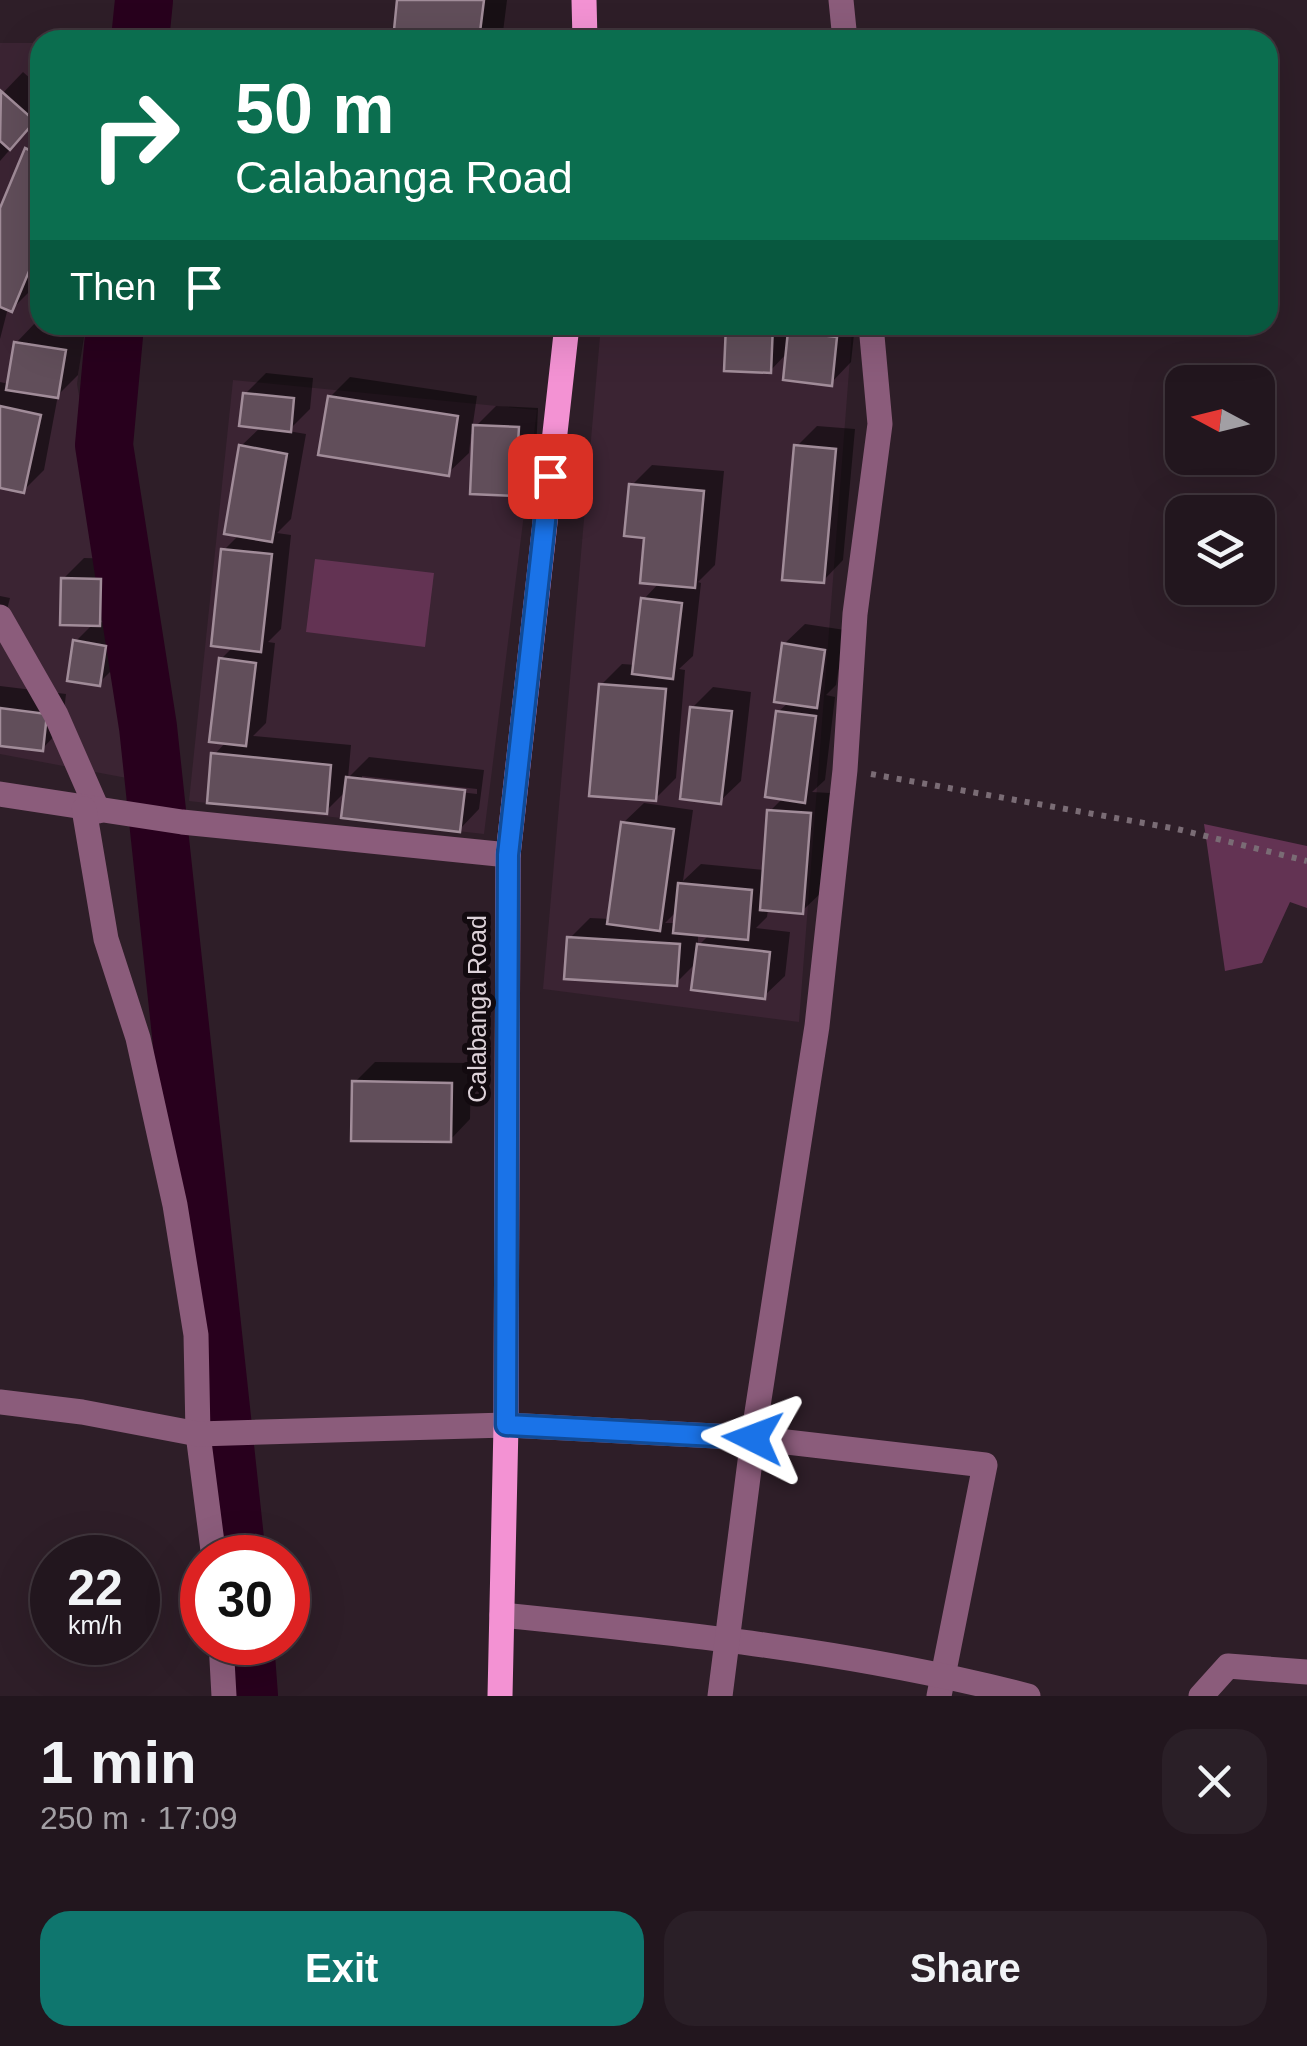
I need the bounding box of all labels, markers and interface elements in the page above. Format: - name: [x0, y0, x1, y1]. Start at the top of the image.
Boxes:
- icon: right: [70, 70, 200, 200]
- text: 50 m: [235, 70, 395, 148]
- text: Calabanga Road: [235, 152, 573, 203]
- icon: arrive: [177, 260, 232, 315]
- text: Then: [70, 266, 157, 308]
- north arrow: [1165, 365, 1275, 475]
- map controls: [1165, 365, 1275, 605]
- pin: [508, 434, 593, 519]
- icon: arrive: [523, 449, 578, 504]
- button: layers: [1165, 495, 1275, 605]
- street label: Calabanga Road: [463, 915, 491, 1103]
- position arrow: [701, 1386, 805, 1490]
- speed limit sign: 30: [180, 1535, 310, 1665]
- text: 22: [67, 1560, 123, 1616]
- text: km/h: [68, 1611, 122, 1639]
- text: 1 min: [40, 1729, 197, 1796]
- button: close: [1162, 1729, 1267, 1834]
- text: 250 m · 17:09: [40, 1800, 237, 1836]
- button: Exit: [40, 1911, 644, 2026]
- button: Share: [664, 1911, 1267, 2026]

